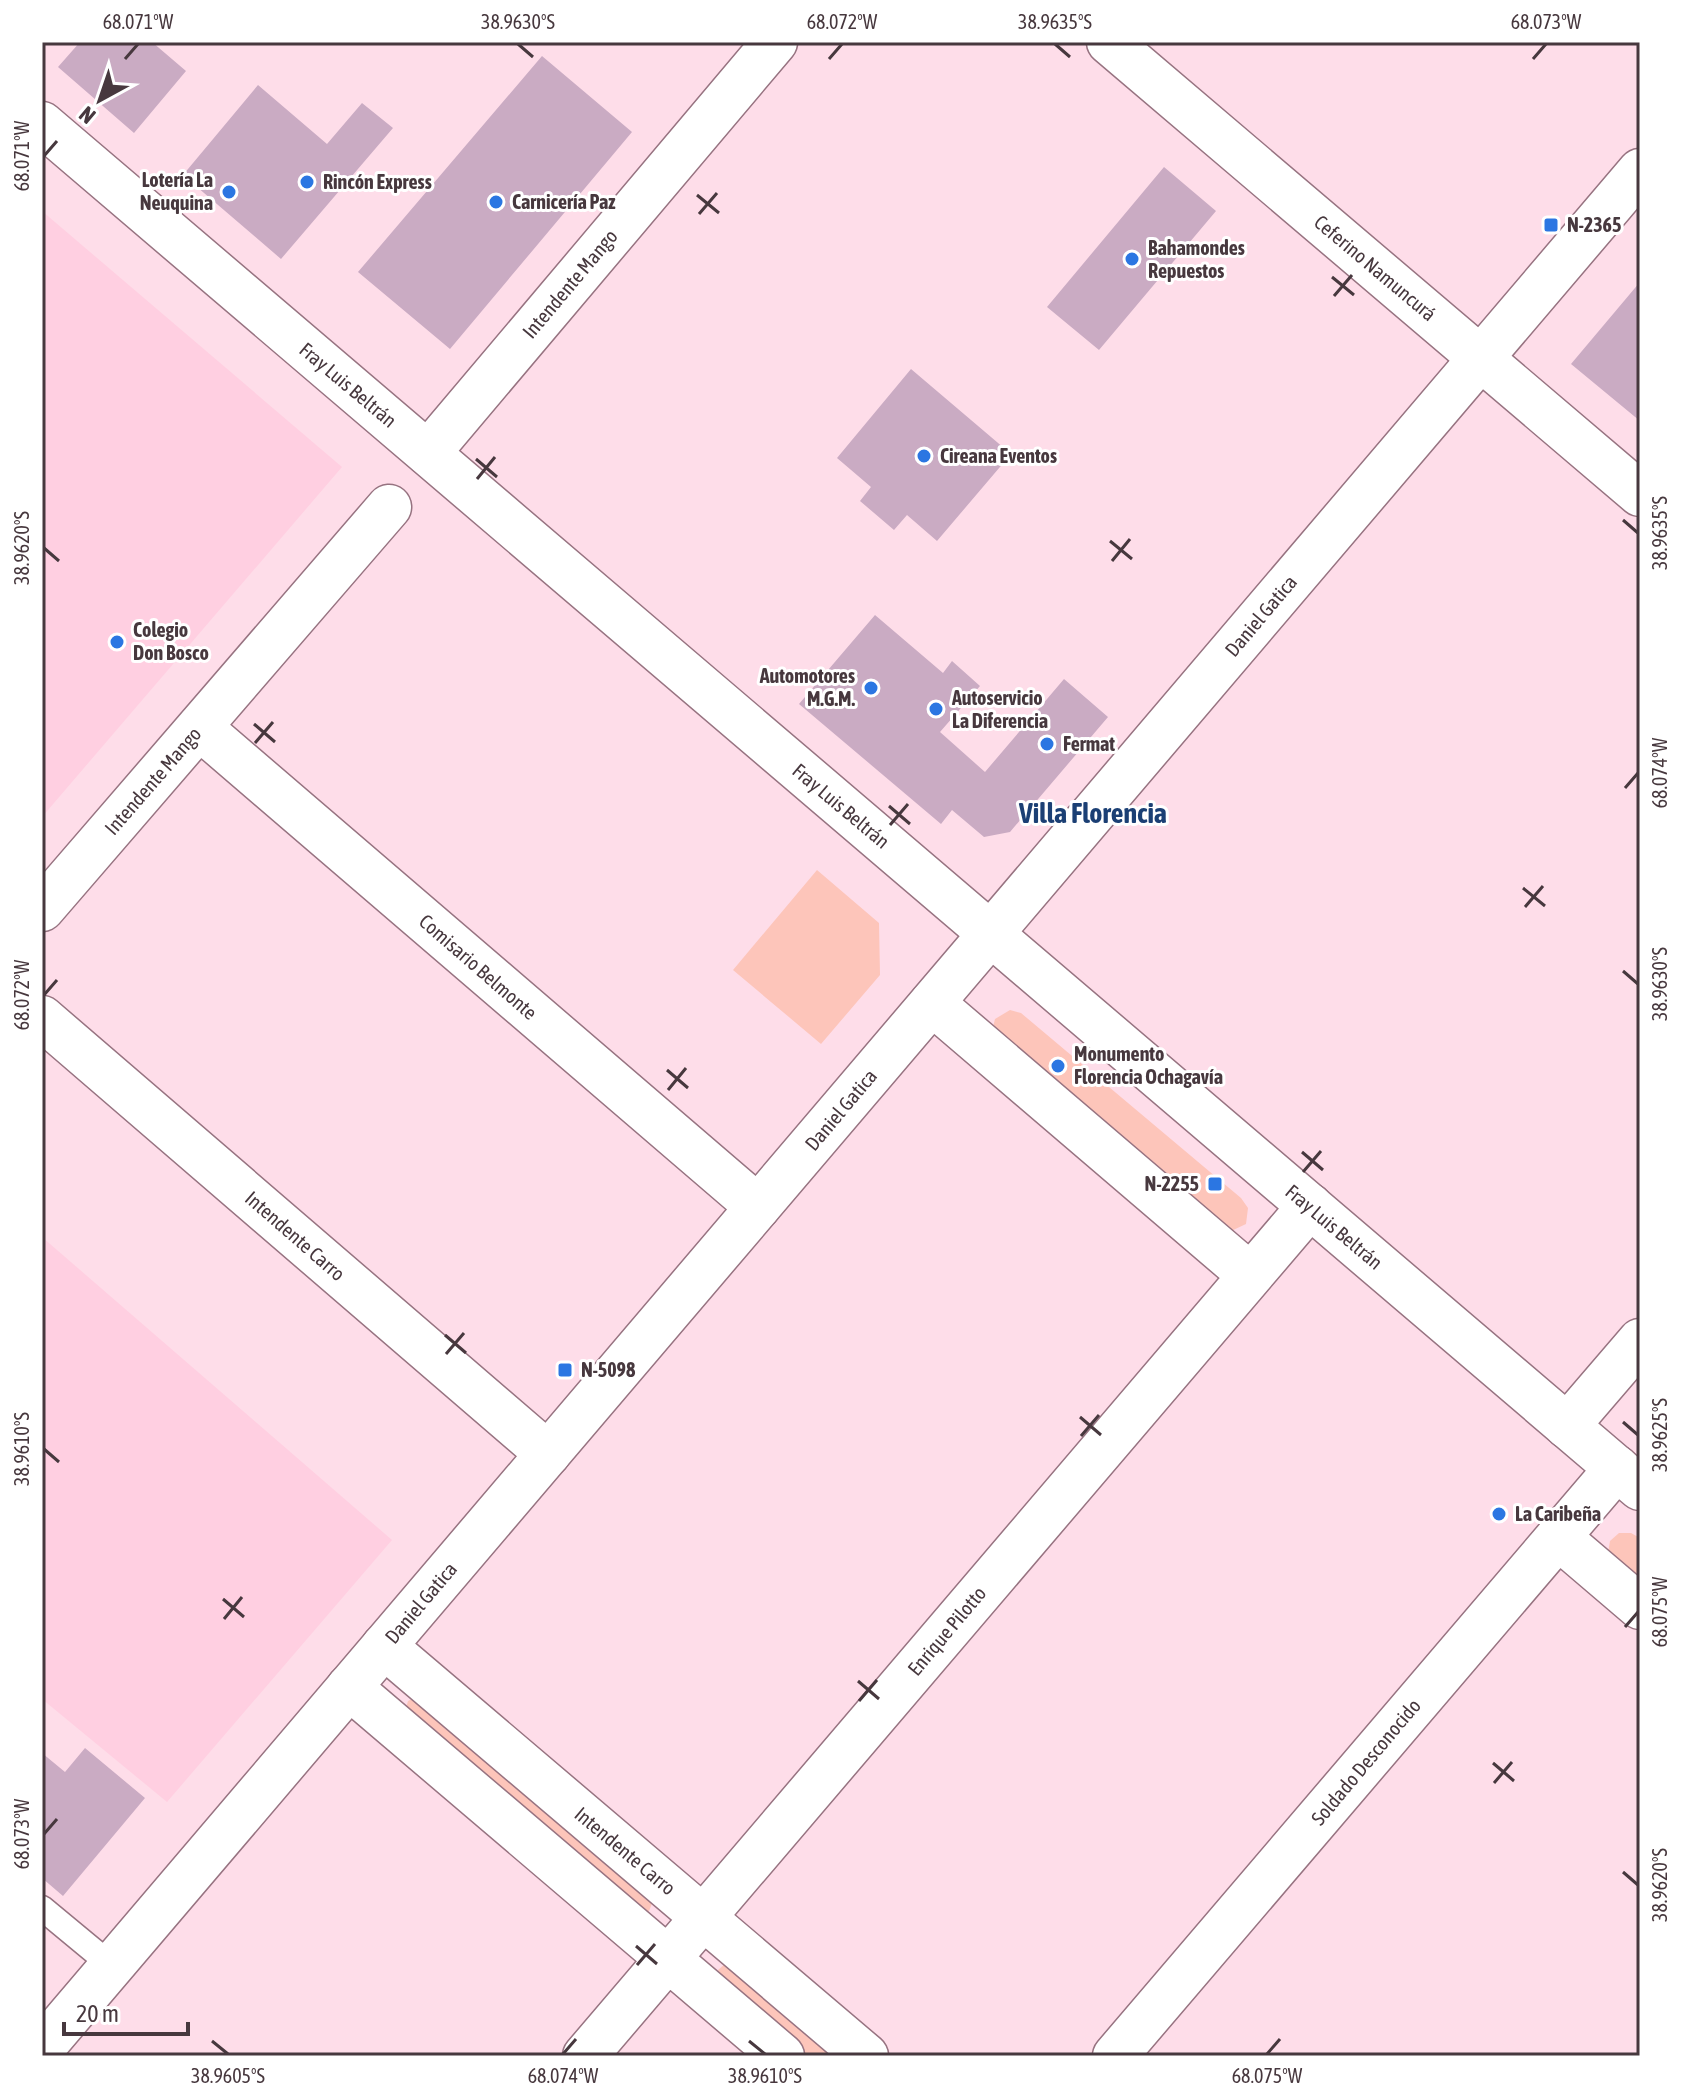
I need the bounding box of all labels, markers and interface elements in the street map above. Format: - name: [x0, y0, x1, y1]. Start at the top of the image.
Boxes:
- text: 68.071°W: [103, 10, 174, 33]
- text: 38.9630°S: [481, 10, 555, 33]
- text: 68.072°W: [807, 10, 878, 33]
- text: 38.9635°S: [1018, 10, 1092, 33]
- text: 68.073°W: [1511, 10, 1582, 33]
- north arrow: [60, 60, 140, 140]
- text: N: [74, 101, 100, 129]
- text: 68.071°W: [10, 120, 33, 191]
- place label: Lotería La Neuquina: [140, 168, 213, 214]
- place label: Rincón Express: [323, 170, 432, 193]
- marker: Rincón Express: [298, 173, 316, 191]
- marker: Lotería La Neuquina: [220, 183, 238, 201]
- place label: Carnicería Paz: [512, 190, 616, 213]
- marker: Carnicería Paz: [487, 193, 505, 211]
- street label: Ceferino Namuncurá: [1310, 210, 1441, 325]
- place label: N-2365: [1567, 213, 1621, 236]
- marker: N-2365: [1542, 216, 1560, 234]
- street label: Intendente Mango: [517, 225, 622, 343]
- place label: Bahamondes Repuestos: [1148, 236, 1245, 282]
- marker: Bahamondes Repuestos: [1123, 250, 1141, 268]
- street label: Fray Luis Beltrán: [295, 337, 401, 432]
- place label: Cireana Eventos: [940, 444, 1057, 467]
- marker: Cireana Eventos: [915, 447, 933, 465]
- text: 38.9635°S: [1648, 496, 1671, 570]
- text: 38.9620°S: [10, 511, 33, 585]
- street label: Daniel Gatica: [1220, 570, 1301, 661]
- place label: Colegio Don Bosco: [133, 618, 209, 664]
- marker: Colegio Don Bosco: [108, 633, 126, 651]
- place label: Automotores M.G.M.: [759, 664, 855, 710]
- marker: Automotores M.G.M.: [862, 679, 880, 697]
- place label: Autoservicio La Diferencia: [951, 686, 1048, 732]
- marker: Autoservicio La Diferencia: [927, 700, 945, 718]
- street label: Intendente Mango: [100, 722, 206, 839]
- place label: Fermat: [1063, 732, 1115, 755]
- marker: Fermat: [1038, 735, 1056, 753]
- text: 68.074°W: [1648, 737, 1671, 808]
- street label: Fray Luis Beltrán: [788, 758, 894, 853]
- district label: Villa Florencia: [1018, 797, 1167, 829]
- street label: Comisario Belmonte: [415, 909, 542, 1024]
- text: 38.9630°S: [1648, 947, 1671, 1021]
- text: 68.072°W: [10, 959, 33, 1030]
- place label: Monumento Florencia Ochagavía: [1074, 1042, 1223, 1088]
- marker: Monumento Florencia Ochagavía: [1049, 1057, 1067, 1075]
- street label: Daniel Gatica: [800, 1064, 881, 1155]
- place label: N-2255: [1145, 1172, 1199, 1195]
- marker: N-2255: [1206, 1175, 1224, 1193]
- street label: Fray Luis Beltrán: [1281, 1179, 1387, 1274]
- street label: Intendente Carro: [241, 1186, 350, 1285]
- place label: N-5098: [581, 1358, 636, 1381]
- marker: N-5098: [556, 1361, 574, 1379]
- text: 38.9625°S: [1648, 1398, 1671, 1472]
- text: 38.9610°S: [10, 1412, 33, 1486]
- place label: La Caribeña: [1515, 1502, 1601, 1525]
- marker: La Caribeña: [1490, 1505, 1508, 1523]
- street label: Daniel Gatica: [380, 1557, 461, 1648]
- text: 68.075°W: [1648, 1576, 1671, 1647]
- street label: Enrique Pilotto: [903, 1582, 990, 1680]
- street label: Soldado Desconocido: [1306, 1694, 1425, 1829]
- text: 68.073°W: [10, 1798, 33, 1869]
- street label: Intendente Carro: [570, 1802, 680, 1899]
- text: 38.9620°S: [1648, 1848, 1671, 1922]
- scale bar: [64, 1986, 188, 2036]
- text: 20 m: [76, 2000, 119, 2027]
- text: 38.9605°S: [191, 2064, 265, 2087]
- text: 68.074°W: [528, 2064, 599, 2087]
- text: 38.9610°S: [728, 2064, 802, 2087]
- text: 68.075°W: [1232, 2064, 1303, 2087]

